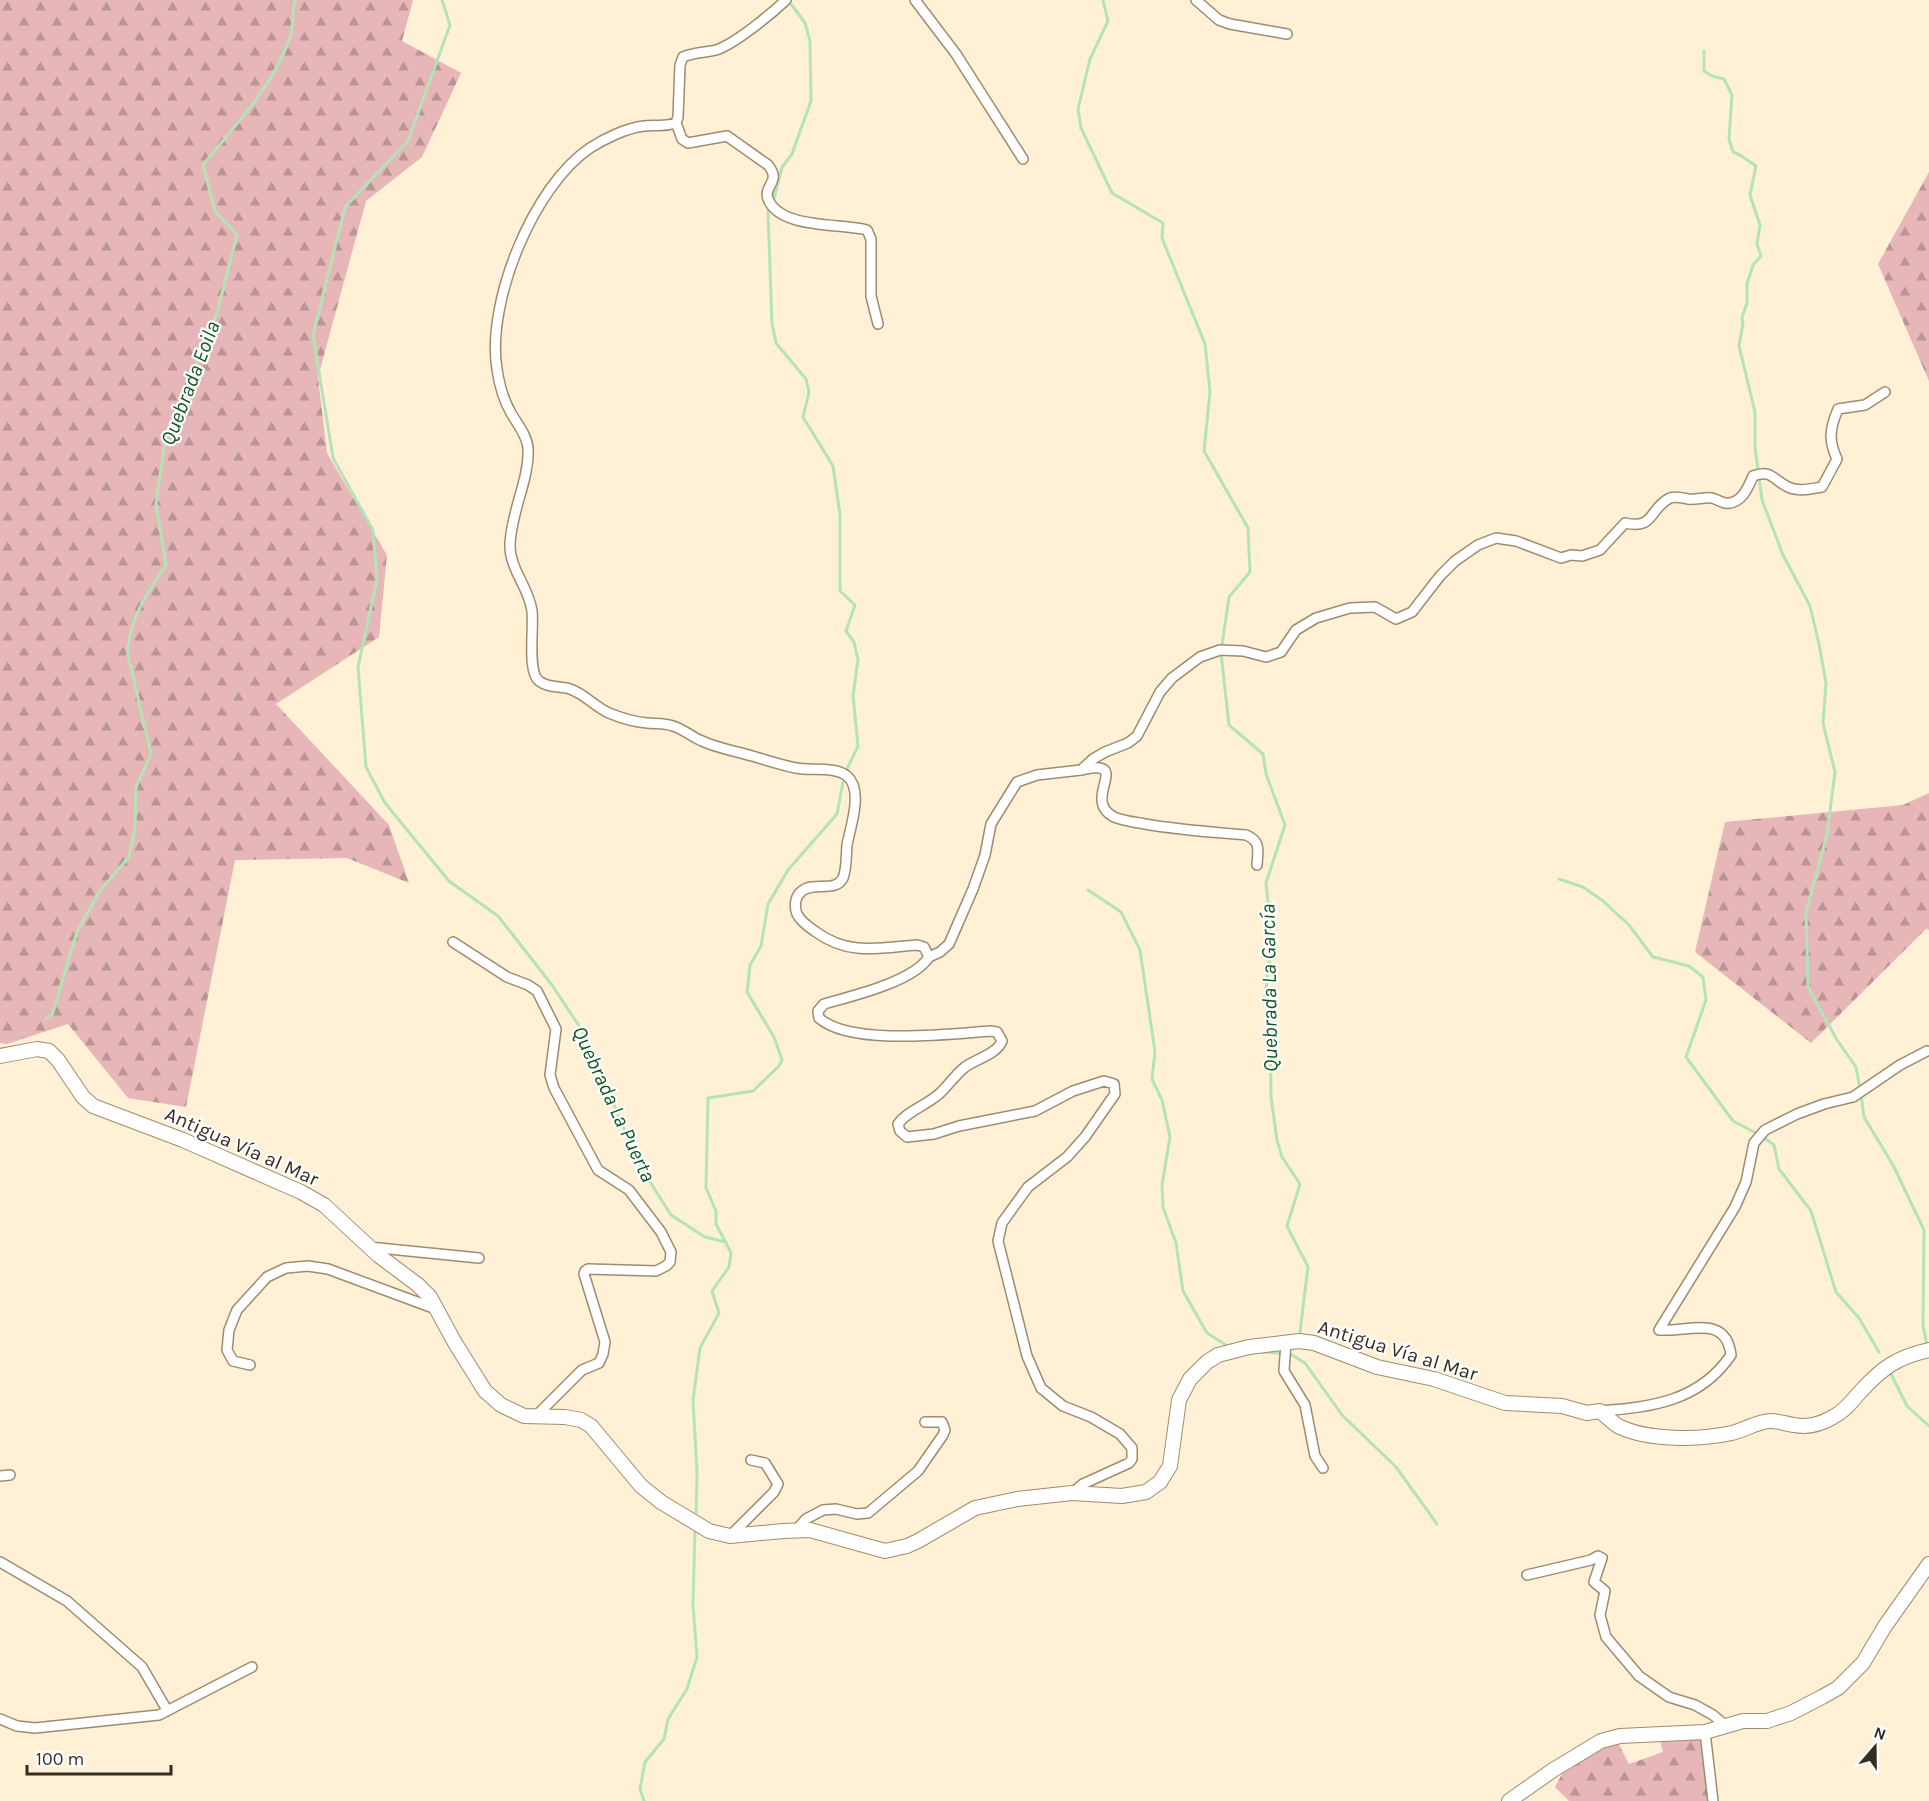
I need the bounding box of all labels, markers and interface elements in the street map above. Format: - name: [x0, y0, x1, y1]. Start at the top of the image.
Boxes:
- water label: Quebrada Eoila: [155, 317, 225, 449]
- water label: Quebrada La García: [1256, 904, 1282, 1072]
- water label: Quebrada La Puerta: [567, 1022, 661, 1186]
- street label: Antigua Vía al Mar: [161, 1102, 323, 1191]
- street label: Antigua Vía al Mar: [1315, 1315, 1481, 1386]
- north arrow: [1845, 1717, 1905, 1777]
- text: N: [1871, 1722, 1889, 1744]
- scale bar: [27, 1738, 171, 1776]
- text: 100 m: [36, 1748, 84, 1770]

